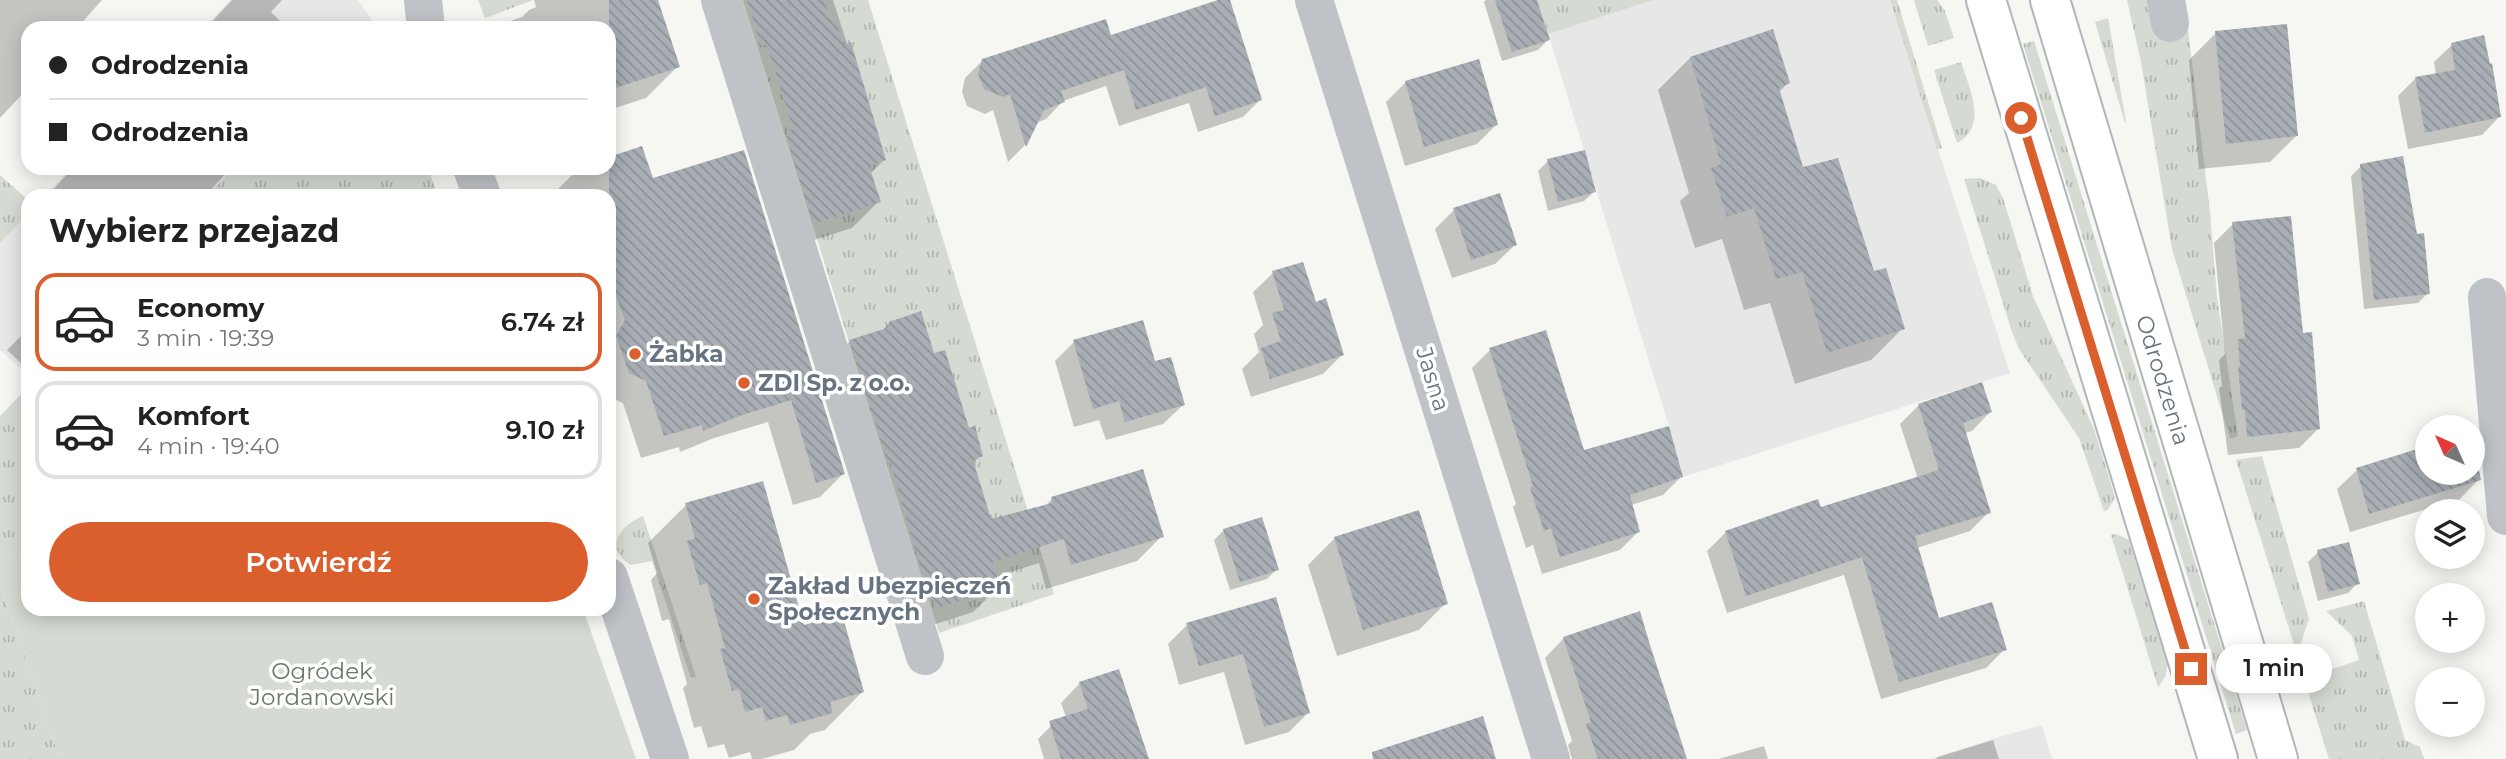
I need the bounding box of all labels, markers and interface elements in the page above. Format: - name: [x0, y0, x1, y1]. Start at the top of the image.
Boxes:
- text: Odrodzenia: [91, 49, 249, 81]
- route start: [2005, 102, 2037, 134]
- text: Odrodzenia: [91, 116, 249, 148]
- text: Wybierz przejazd: [49, 211, 339, 250]
- icon: car: [53, 291, 116, 354]
- text: Economy: [137, 292, 264, 324]
- text: 6.74 zł: [501, 306, 584, 338]
- street label: Odrodzenia: [2130, 312, 2196, 448]
- text: 3 min · 19:39: [137, 324, 274, 352]
- place label: Żabka: [649, 339, 724, 368]
- street label: Jasna: [1410, 343, 1456, 414]
- marker: Żabka: [627, 346, 643, 362]
- place label: ZDI Sp. z o.o.: [758, 369, 910, 397]
- marker: ZDI Sp. z o.o.: [736, 375, 752, 391]
- icon: car: [53, 399, 116, 462]
- text: Komfort: [137, 400, 250, 432]
- text: 9.10 zł: [506, 414, 584, 446]
- north arrow: [2415, 415, 2485, 485]
- map controls: [2415, 415, 2485, 737]
- text: 4 min · 19:40: [137, 432, 280, 460]
- button: layers: [2415, 499, 2485, 569]
- button: Potwierdź: [49, 522, 588, 602]
- place label: Zakład Ubezpieczeń Społecznych: [768, 572, 1011, 626]
- button: +: [2415, 583, 2485, 653]
- marker: Zakład Ubezpieczeń Społecznych: [746, 591, 762, 607]
- callout: 1 min: [2216, 644, 2331, 694]
- route end: [2175, 653, 2207, 685]
- text: 1 min: [2243, 654, 2305, 682]
- park label: Ogródek Jordanowski: [249, 657, 394, 711]
- button: −: [2415, 667, 2485, 737]

